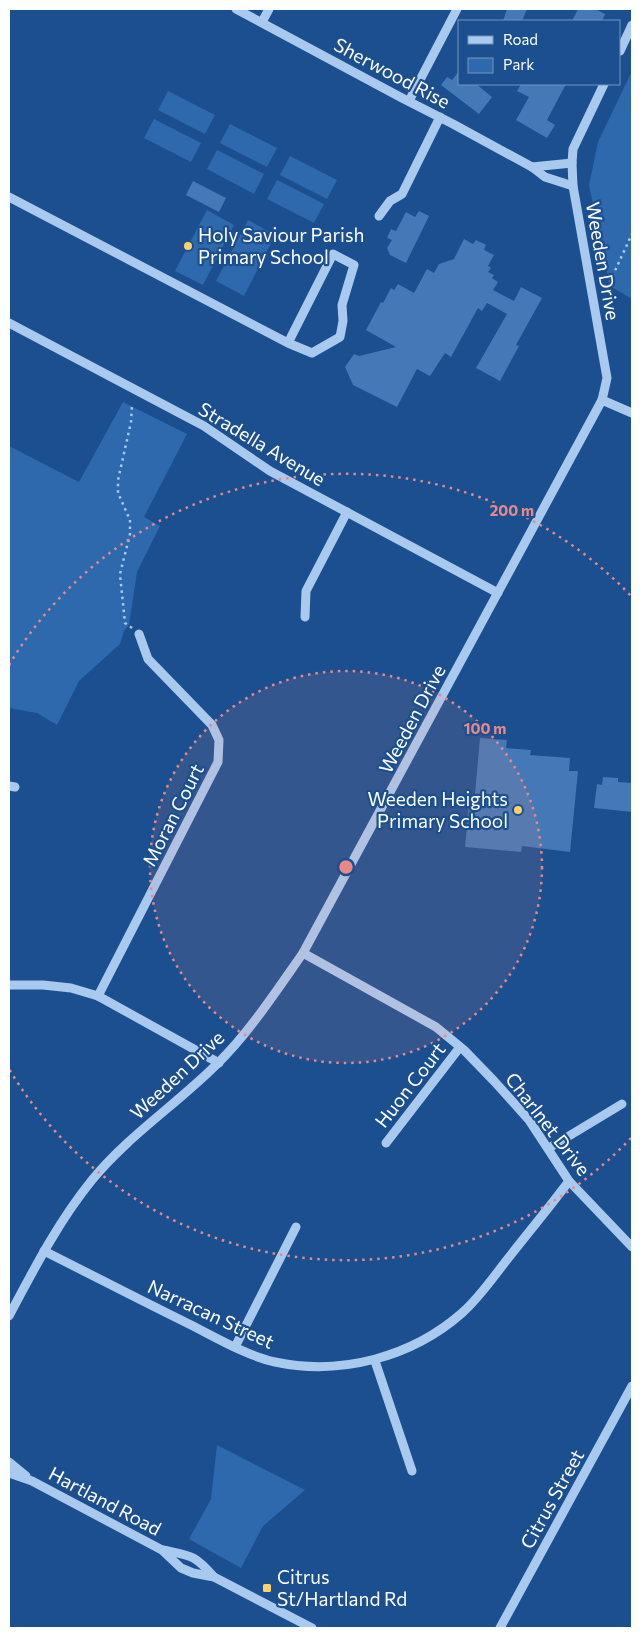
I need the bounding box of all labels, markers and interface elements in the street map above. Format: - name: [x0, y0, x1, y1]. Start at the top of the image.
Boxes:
- legend: [458, 20, 621, 85]
- text: Road: [503, 30, 538, 48]
- street label: Sherwood Rise: [330, 32, 454, 113]
- text: Park: [503, 55, 534, 73]
- street label: Weeden Drive: [582, 200, 625, 322]
- place label: Holy Saviour Parish Primary School: [198, 223, 364, 268]
- marker: Holy Saviour Parish Primary School: [182, 240, 194, 252]
- street label: Stradella Avenue: [195, 397, 330, 490]
- text: 200 m: [490, 501, 534, 519]
- street label: Weeden Drive: [373, 661, 450, 777]
- text: 100 m: [464, 719, 506, 737]
- street label: Moran Court: [137, 760, 208, 870]
- place label: Weeden Heights Primary School: [368, 787, 508, 832]
- marker: Weeden Heights Primary School: [512, 804, 524, 816]
- centre of rings: [337, 858, 355, 876]
- street label: Weeden Drive: [125, 1025, 228, 1124]
- street label: Huon Court: [369, 1038, 450, 1132]
- street label: Charlnet Drive: [501, 1068, 596, 1180]
- street label: Narracan Street: [144, 1274, 278, 1353]
- street label: Citrus Street: [515, 1445, 588, 1552]
- street label: Hartland Road: [45, 1461, 165, 1540]
- place label: Citrus St/Hartland Rd: [277, 1565, 407, 1610]
- marker: Citrus St/Hartland Rd: [261, 1582, 273, 1594]

